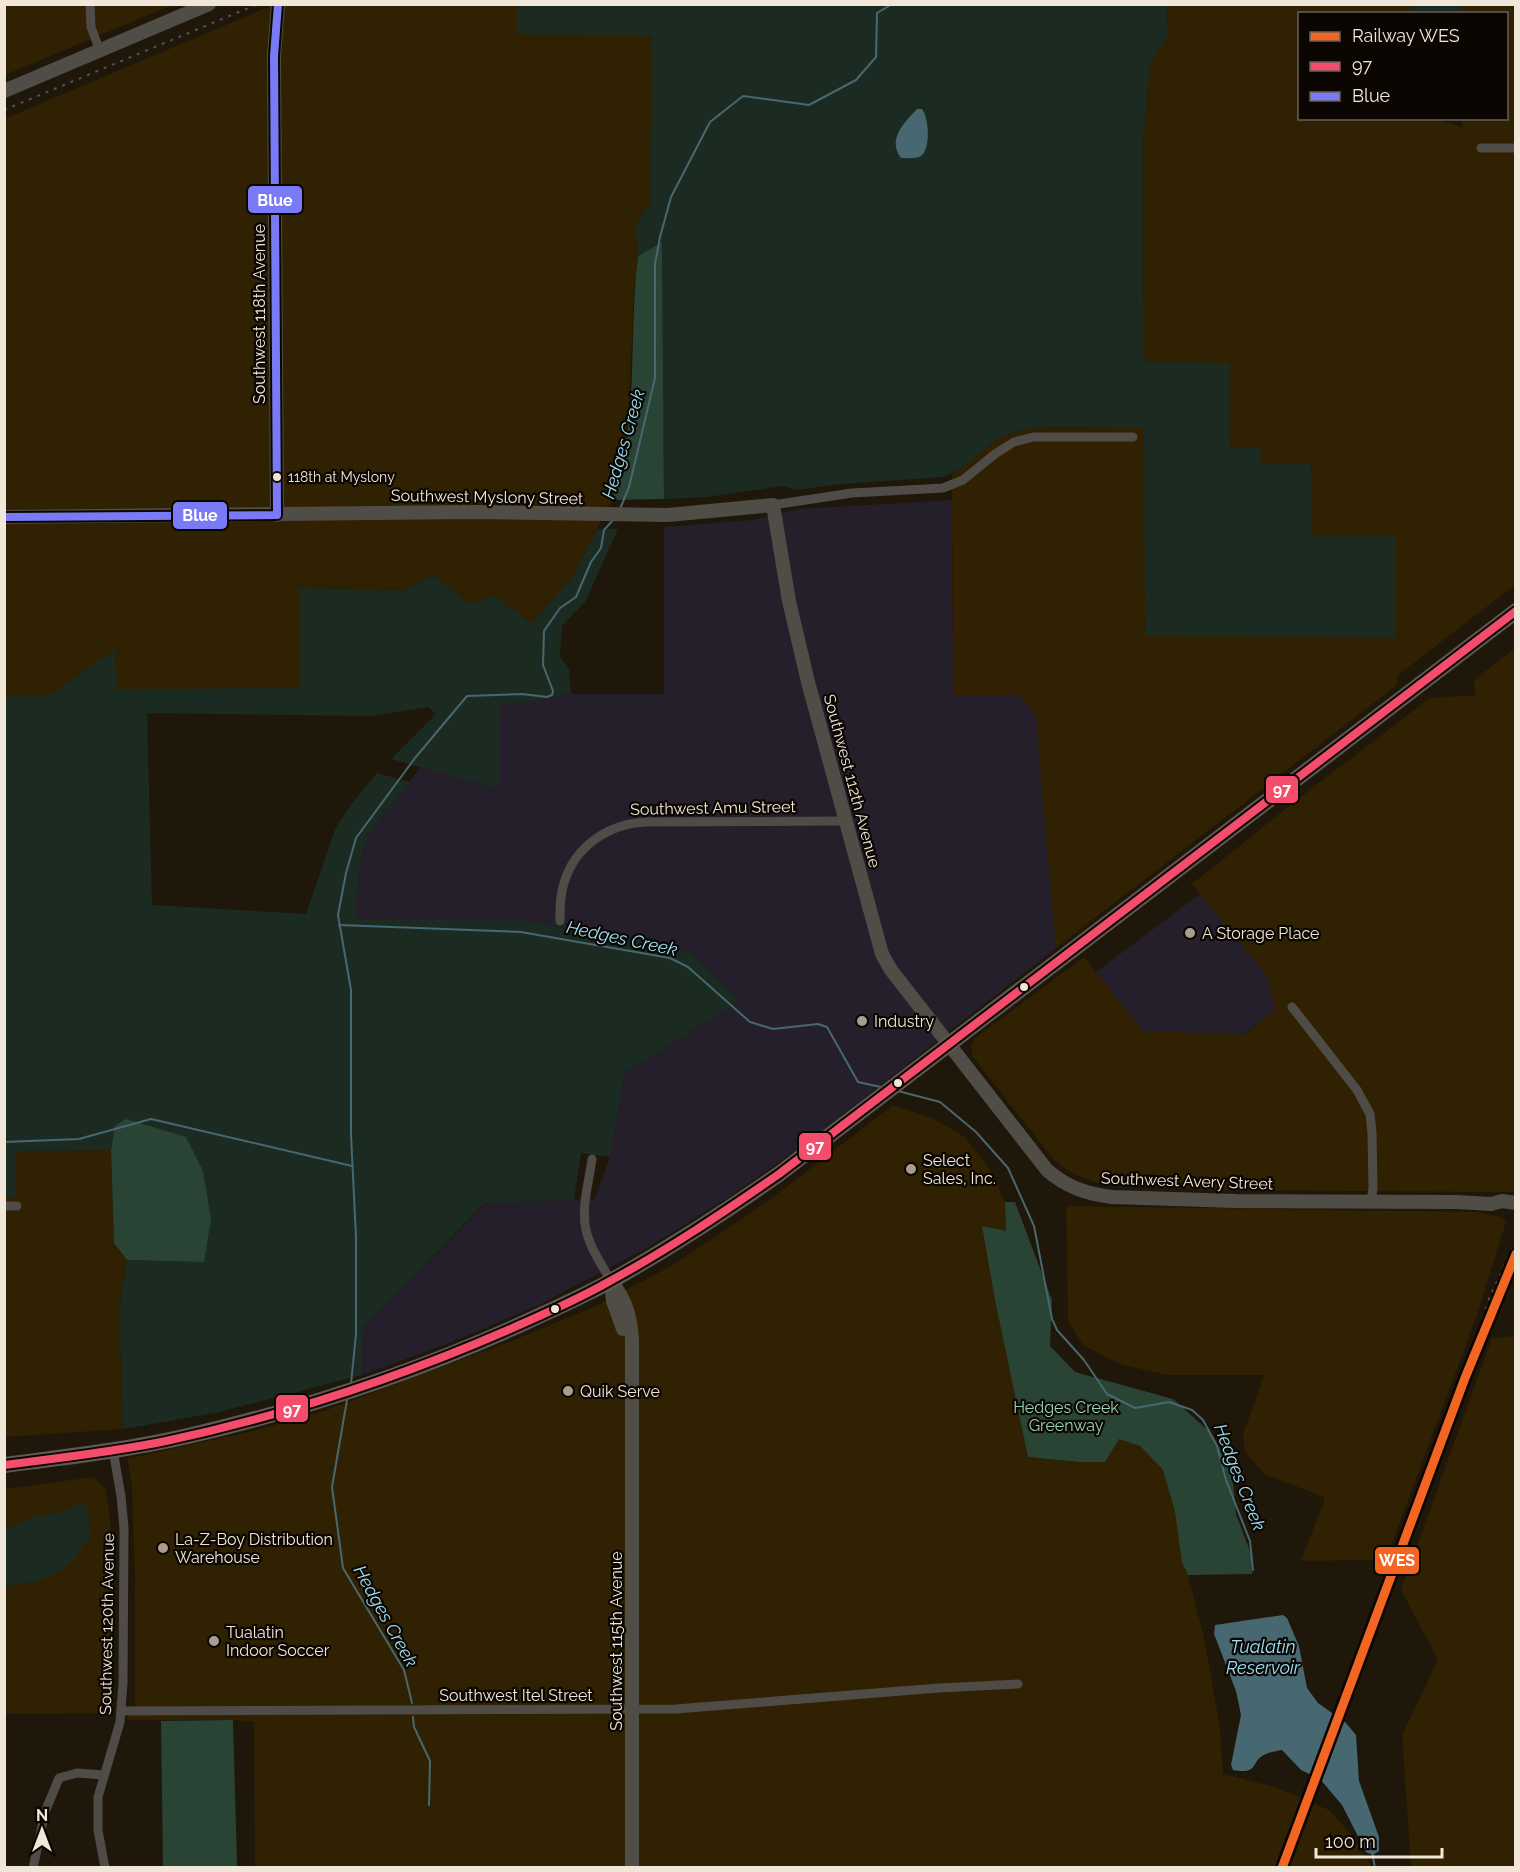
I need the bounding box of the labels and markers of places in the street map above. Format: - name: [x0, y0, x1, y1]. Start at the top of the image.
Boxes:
- place label: 118th at Myslony: [288, 469, 395, 485]
- marker: 118th at Myslony: [271, 471, 283, 483]
- place label: A Storage Place: [1202, 924, 1320, 943]
- marker: A Storage Place: [1183, 926, 1197, 940]
- unlabelled marker: [1018, 981, 1030, 993]
- place label: Industry: [874, 1012, 934, 1031]
- marker: Industry: [855, 1014, 869, 1028]
- unlabelled marker: [892, 1077, 904, 1089]
- place label: Select Sales, Inc.: [923, 1151, 996, 1188]
- marker: Select Sales, Inc.: [904, 1162, 918, 1176]
- unlabelled marker: [549, 1303, 561, 1315]
- place label: Quik Serve: [580, 1382, 660, 1401]
- marker: Quik Serve: [561, 1384, 575, 1398]
- place label: La-Z-Boy Distribution Warehouse: [175, 1530, 333, 1567]
- marker: La-Z-Boy Distribution Warehouse: [156, 1541, 170, 1555]
- place label: Tualatin Indoor Soccer: [226, 1623, 330, 1660]
- marker: Tualatin Indoor Soccer: [207, 1634, 221, 1648]

